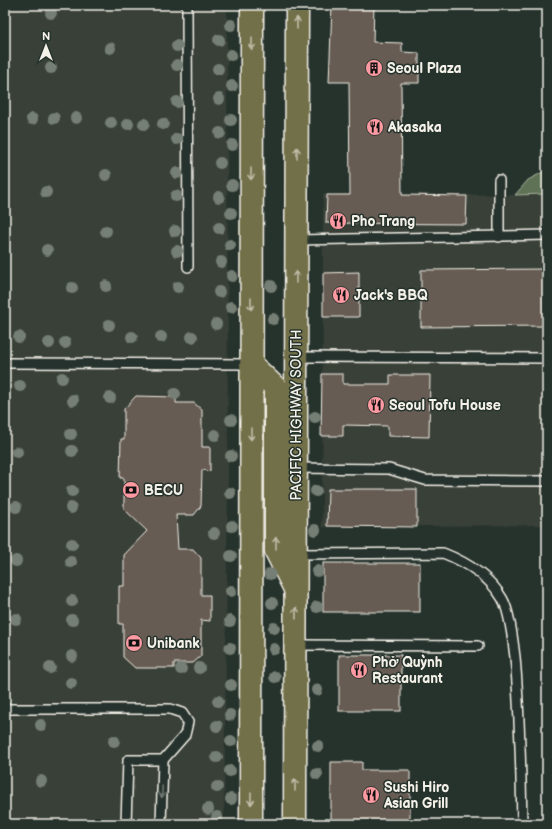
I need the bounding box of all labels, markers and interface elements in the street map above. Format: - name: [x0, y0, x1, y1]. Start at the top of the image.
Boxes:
- one-way arrow: [293, 17, 301, 30]
- north arrow: [26, 26, 66, 66]
- text: N: [42, 30, 50, 43]
- one-way arrow: [248, 37, 256, 50]
- building icon: Seoul Plaza: [364, 58, 384, 78]
- place label: Seoul Plaza: [387, 60, 462, 77]
- restaurant icon: Akasaka: [365, 117, 385, 137]
- place label: Akasaka: [387, 119, 442, 136]
- one-way arrow: [293, 147, 300, 160]
- one-way arrow: [247, 167, 255, 180]
- restaurant icon: Pho Trang: [328, 211, 348, 231]
- place label: Pho Trang: [351, 213, 415, 230]
- one-way arrow: [292, 271, 300, 284]
- restaurant icon: Jack's BBQ: [331, 285, 351, 305]
- place label: Jack's BBQ: [354, 287, 428, 304]
- one-way arrow: [247, 297, 255, 310]
- street label: PACIFIC HIGHWAY SOUTH: [288, 330, 305, 500]
- restaurant icon: Seoul Tofu House: [366, 395, 386, 415]
- place label: Seoul Tofu House: [389, 397, 501, 414]
- one-way arrow: [247, 427, 255, 440]
- bank icon: BECU: [121, 480, 141, 500]
- place label: BECU: [144, 482, 183, 499]
- one-way arrow: [272, 537, 280, 550]
- one-way arrow: [292, 607, 300, 620]
- bank icon: Unibank: [124, 633, 144, 653]
- place label: Unibank: [147, 635, 200, 652]
- place label: Phở Quỳnh Restaurant: [372, 654, 443, 687]
- restaurant icon: Phở Quỳnh Restaurant: [349, 660, 369, 680]
- one-way arrow: [291, 779, 299, 792]
- place label: Sushi Hiro Asian Grill: [383, 779, 449, 812]
- one-way arrow: [158, 785, 166, 798]
- restaurant icon: Sushi Hiro Asian Grill: [361, 785, 381, 805]
- one-way arrow: [247, 792, 255, 805]

